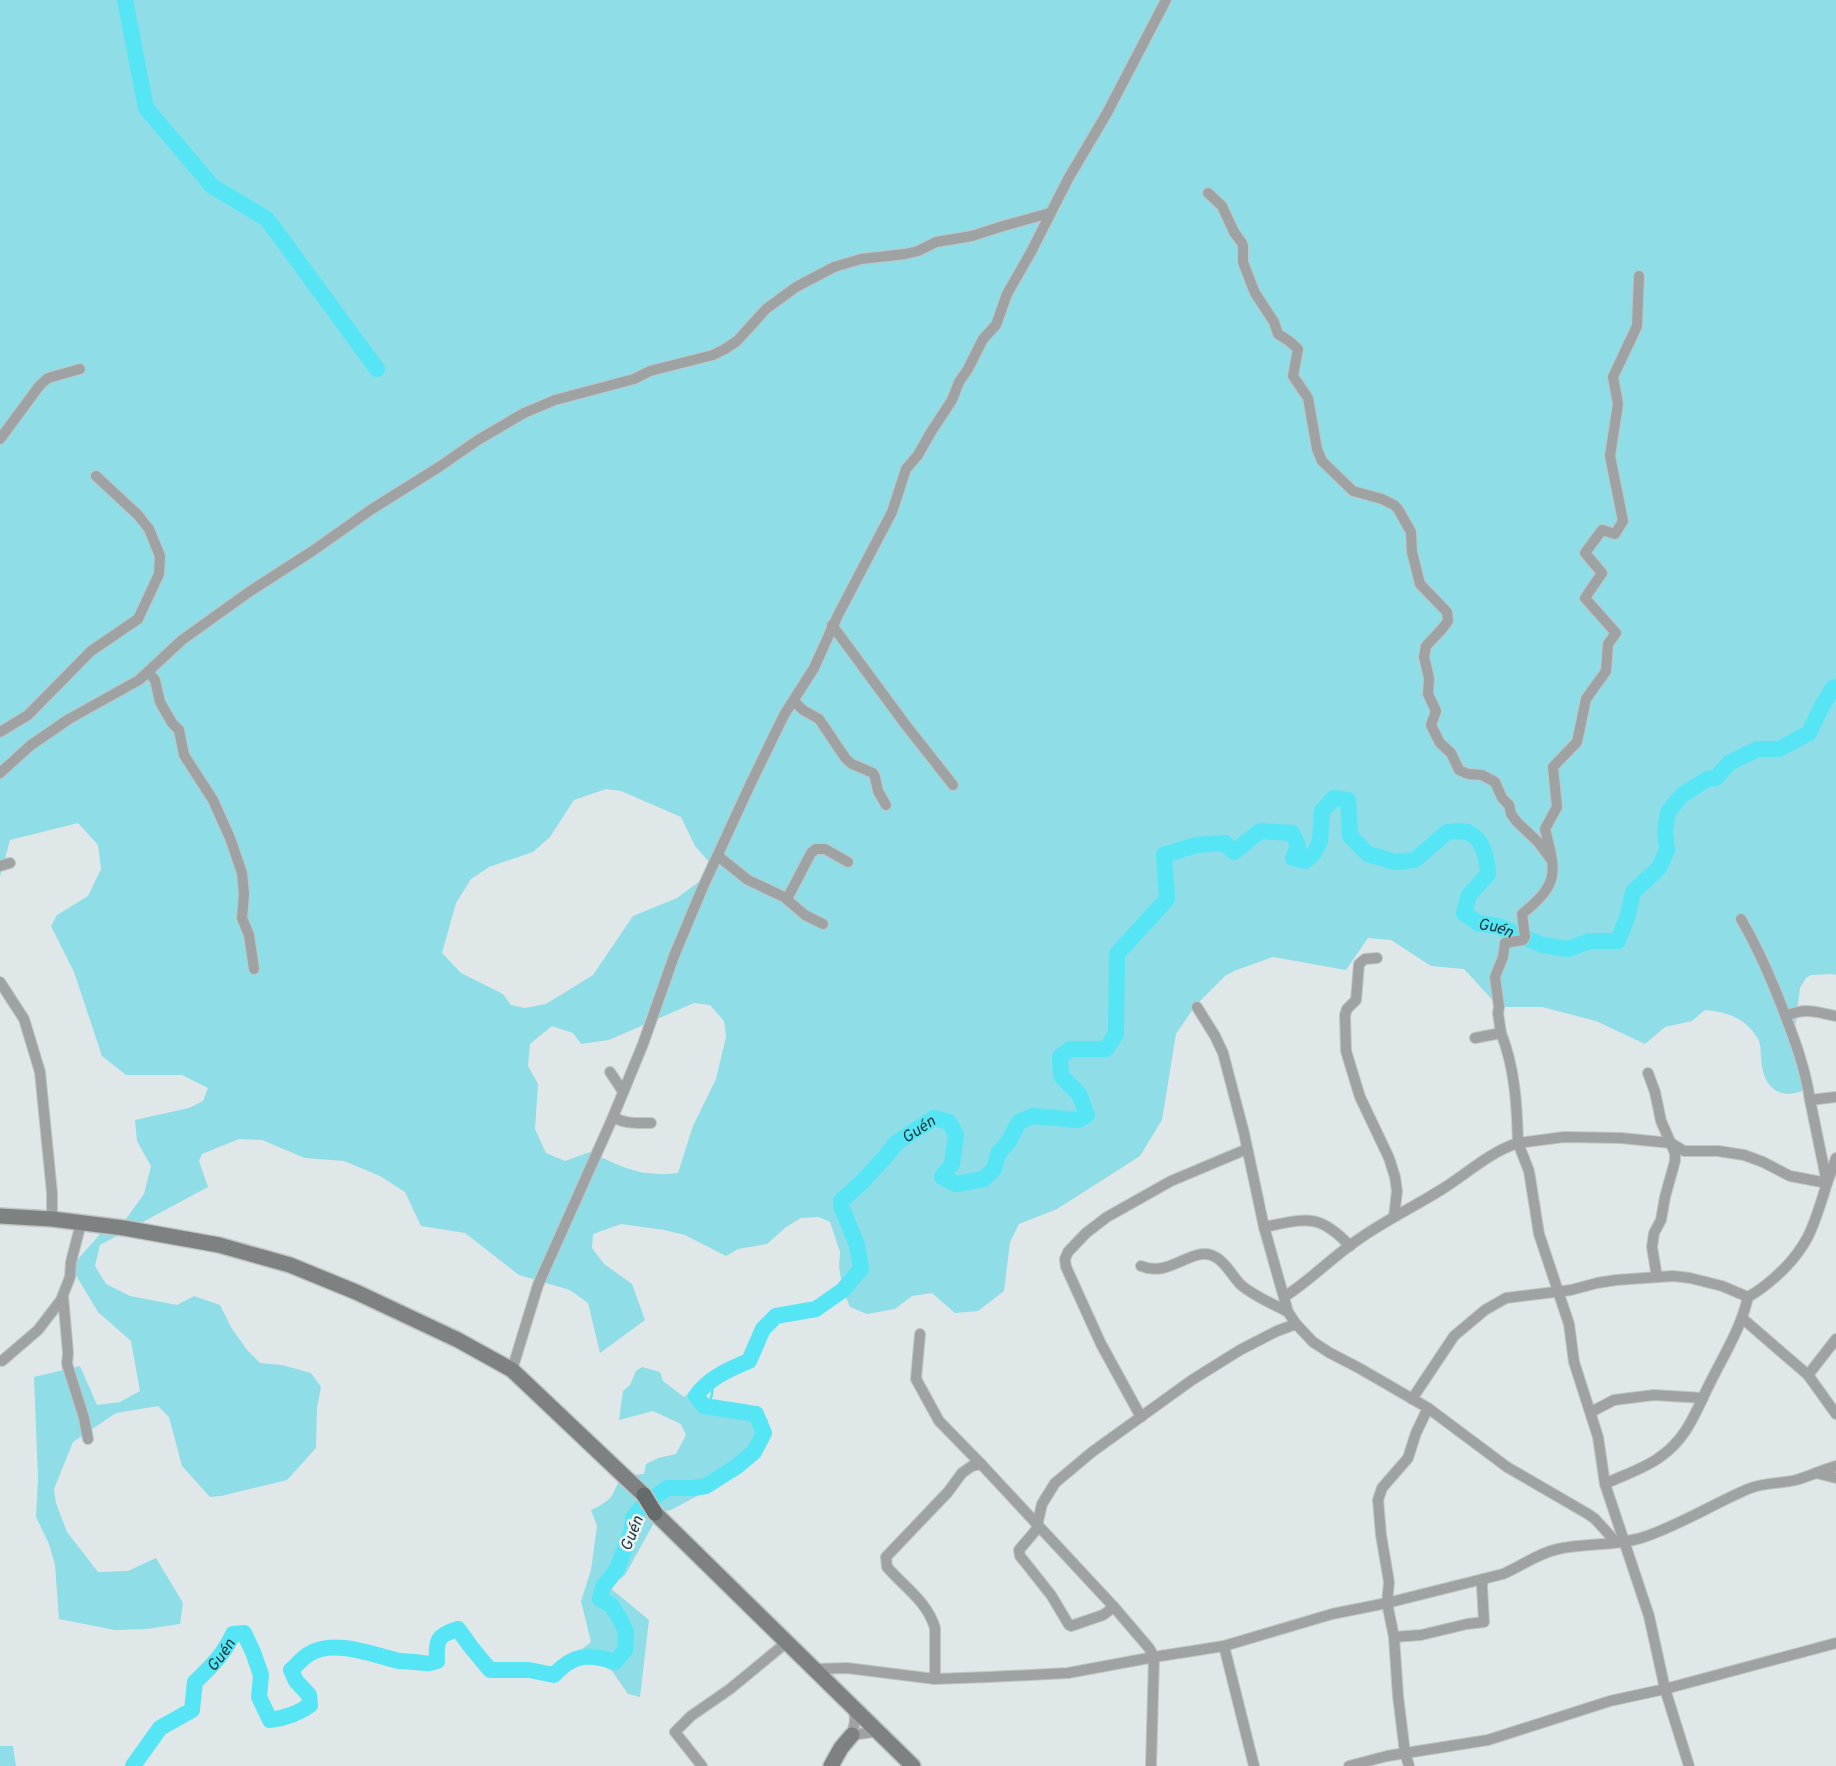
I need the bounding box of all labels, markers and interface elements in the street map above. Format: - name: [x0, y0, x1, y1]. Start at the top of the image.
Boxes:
- water label: Guén: [1477, 915, 1517, 944]
- water label: Guén: [898, 1112, 940, 1149]
- water label: Guén: [617, 1513, 649, 1554]
- water label: Guén: [203, 1635, 241, 1677]

